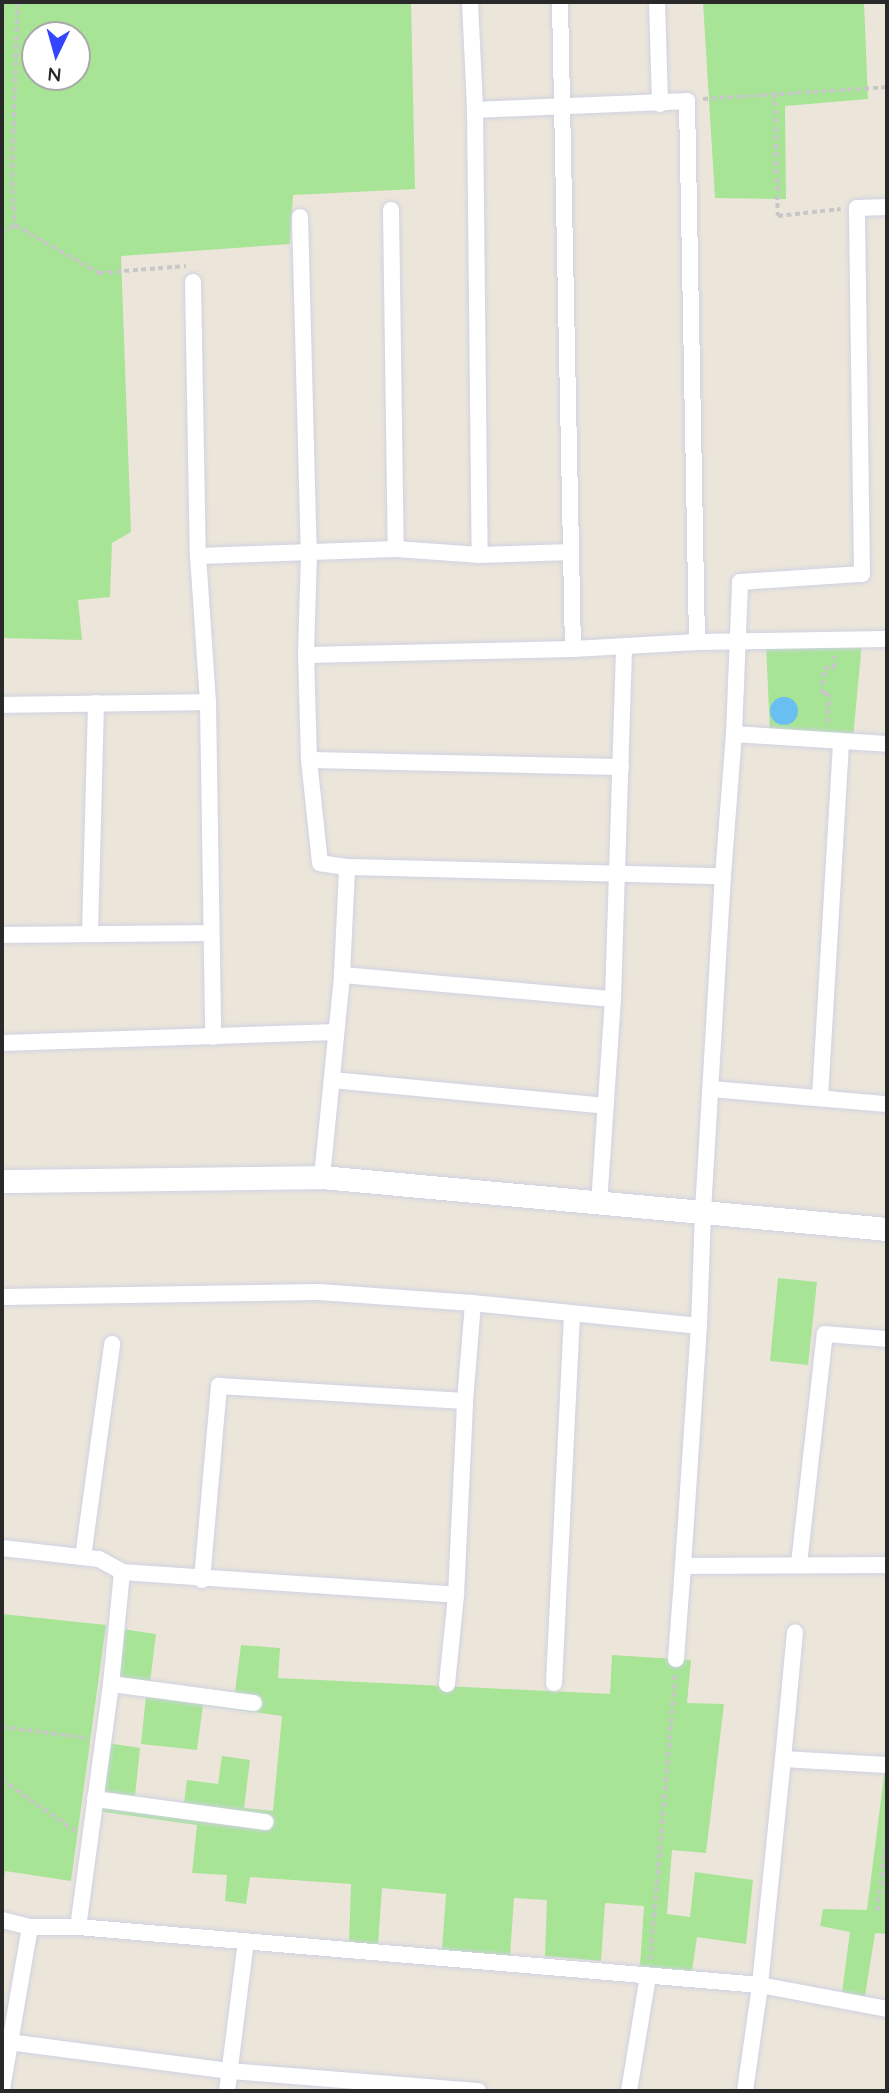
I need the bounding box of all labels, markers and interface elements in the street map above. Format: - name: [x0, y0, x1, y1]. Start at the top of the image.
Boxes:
- north arrow: [21, 21, 91, 91]
- text: N: [46, 62, 62, 87]

